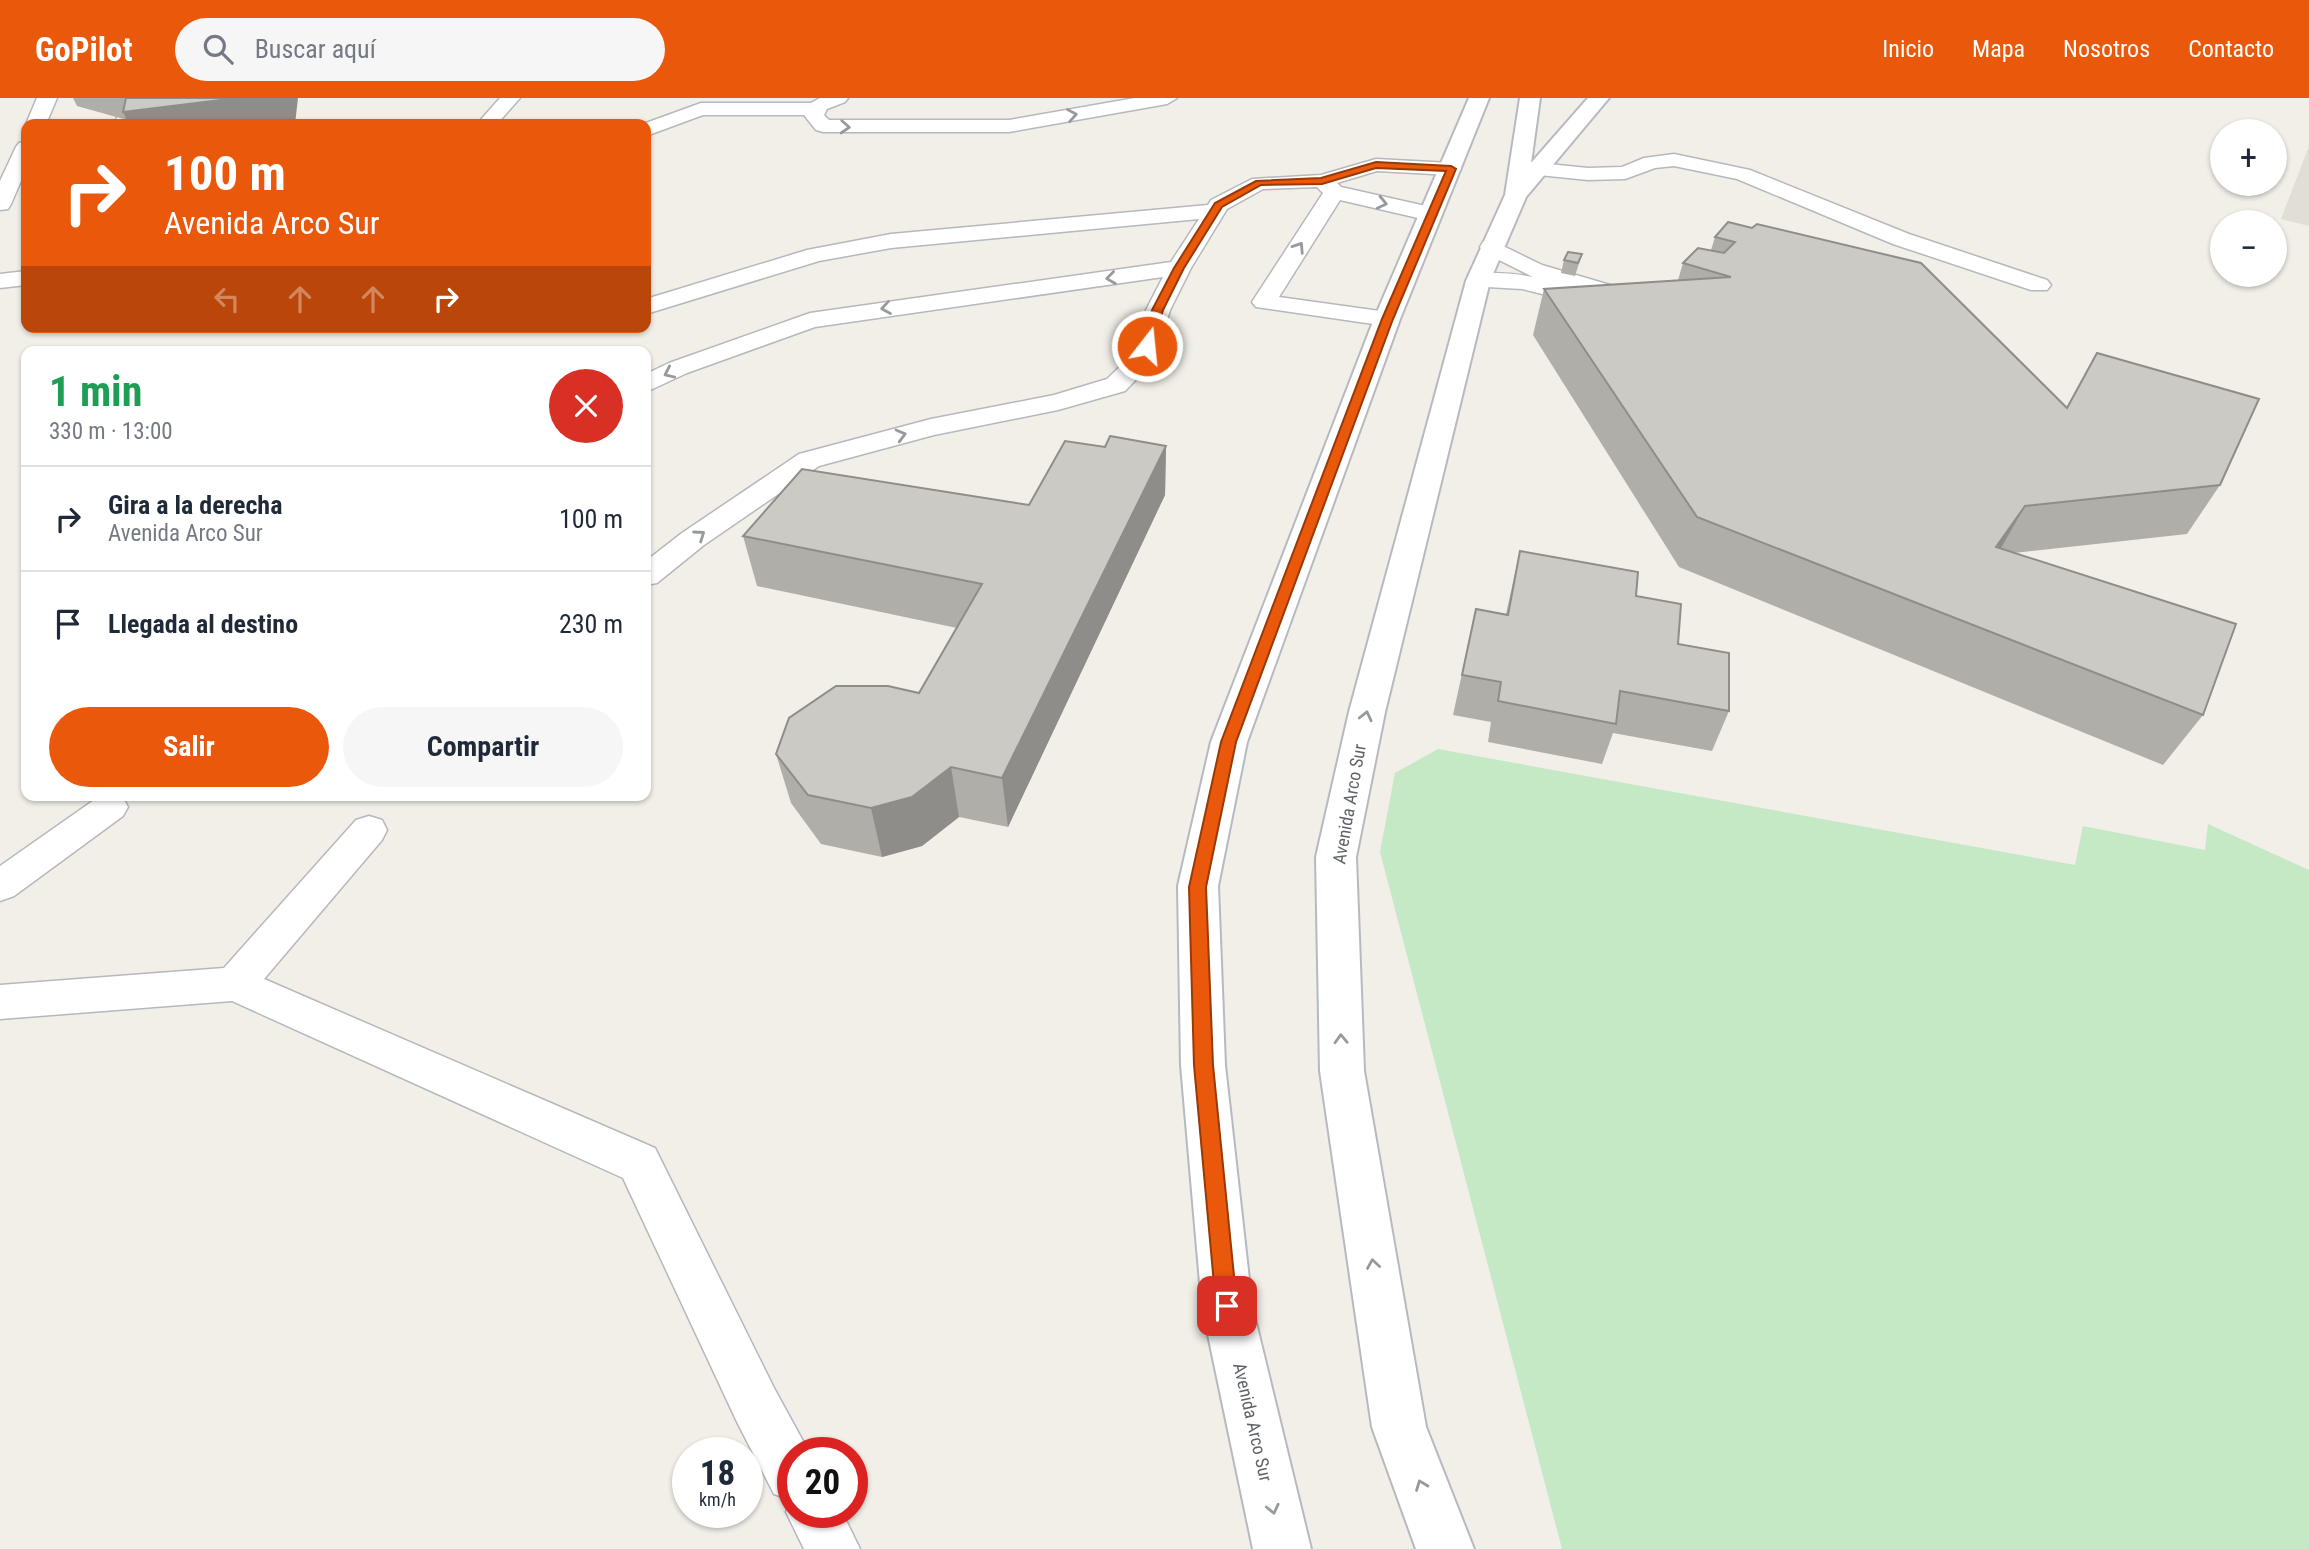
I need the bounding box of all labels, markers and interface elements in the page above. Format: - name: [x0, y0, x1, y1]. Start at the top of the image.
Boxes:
- search box: [175, 18, 665, 81]
- text: GoPilot: [35, 30, 133, 69]
- icon: search: [199, 30, 237, 68]
- text: Buscar aquí: [255, 34, 376, 64]
- text: Inicio: [1882, 35, 1934, 63]
- text: Mapa: [1972, 35, 2025, 63]
- text: Nosotros: [2063, 35, 2150, 63]
- text: Contacto: [2188, 35, 2274, 63]
- one-way arrow: [1066, 108, 1078, 123]
- map controls: [2210, 119, 2287, 287]
- button: +: [2210, 119, 2287, 196]
- one-way arrow: [840, 120, 851, 135]
- text: 100 m: [164, 145, 286, 202]
- icon: right: [49, 147, 140, 238]
- one-way arrow: [1376, 195, 1388, 209]
- text: Avenida Arco Sur: [164, 204, 379, 242]
- button: −: [2210, 210, 2287, 287]
- one-way arrow: [1290, 241, 1303, 254]
- one-way arrow: [1105, 270, 1117, 285]
- icon: left: [208, 280, 246, 318]
- icon: ahead: [281, 280, 319, 318]
- icon: ahead: [354, 280, 392, 318]
- icon: right: [427, 280, 465, 318]
- one-way arrow: [880, 300, 892, 315]
- position arrow: [1110, 309, 1184, 383]
- one-way arrow: [664, 365, 676, 379]
- text: 1 min: [49, 367, 142, 416]
- button: close: [549, 369, 623, 443]
- text: 330 m · 13:00: [49, 418, 173, 445]
- one-way arrow: [895, 429, 907, 444]
- text: Gira a la derecha: [108, 490, 282, 520]
- icon: right: [49, 500, 87, 538]
- text: 100 m: [559, 504, 623, 534]
- text: Avenida Arco Sur: [108, 520, 263, 547]
- one-way arrow: [692, 531, 705, 543]
- icon: arrive: [49, 605, 87, 643]
- text: Llegada al destino: [108, 609, 298, 639]
- text: 230 m: [559, 609, 623, 639]
- button: Salir: [49, 707, 329, 787]
- button: Compartir: [343, 707, 623, 787]
- one-way arrow: [1358, 710, 1373, 722]
- street label: Avenida Arco Sur: [1328, 742, 1370, 866]
- one-way arrow: [1334, 1033, 1349, 1044]
- one-way arrow: [1366, 1258, 1381, 1270]
- pin: [1197, 1276, 1257, 1336]
- icon: arrive: [1208, 1287, 1246, 1325]
- street label: Avenida Arco Sur: [1229, 1361, 1277, 1484]
- speed limit sign: 20: [777, 1437, 868, 1528]
- text: 18: [700, 1453, 735, 1494]
- one-way arrow: [1416, 1480, 1430, 1492]
- text: km/h: [699, 1489, 736, 1510]
- one-way arrow: [1265, 1502, 1279, 1514]

